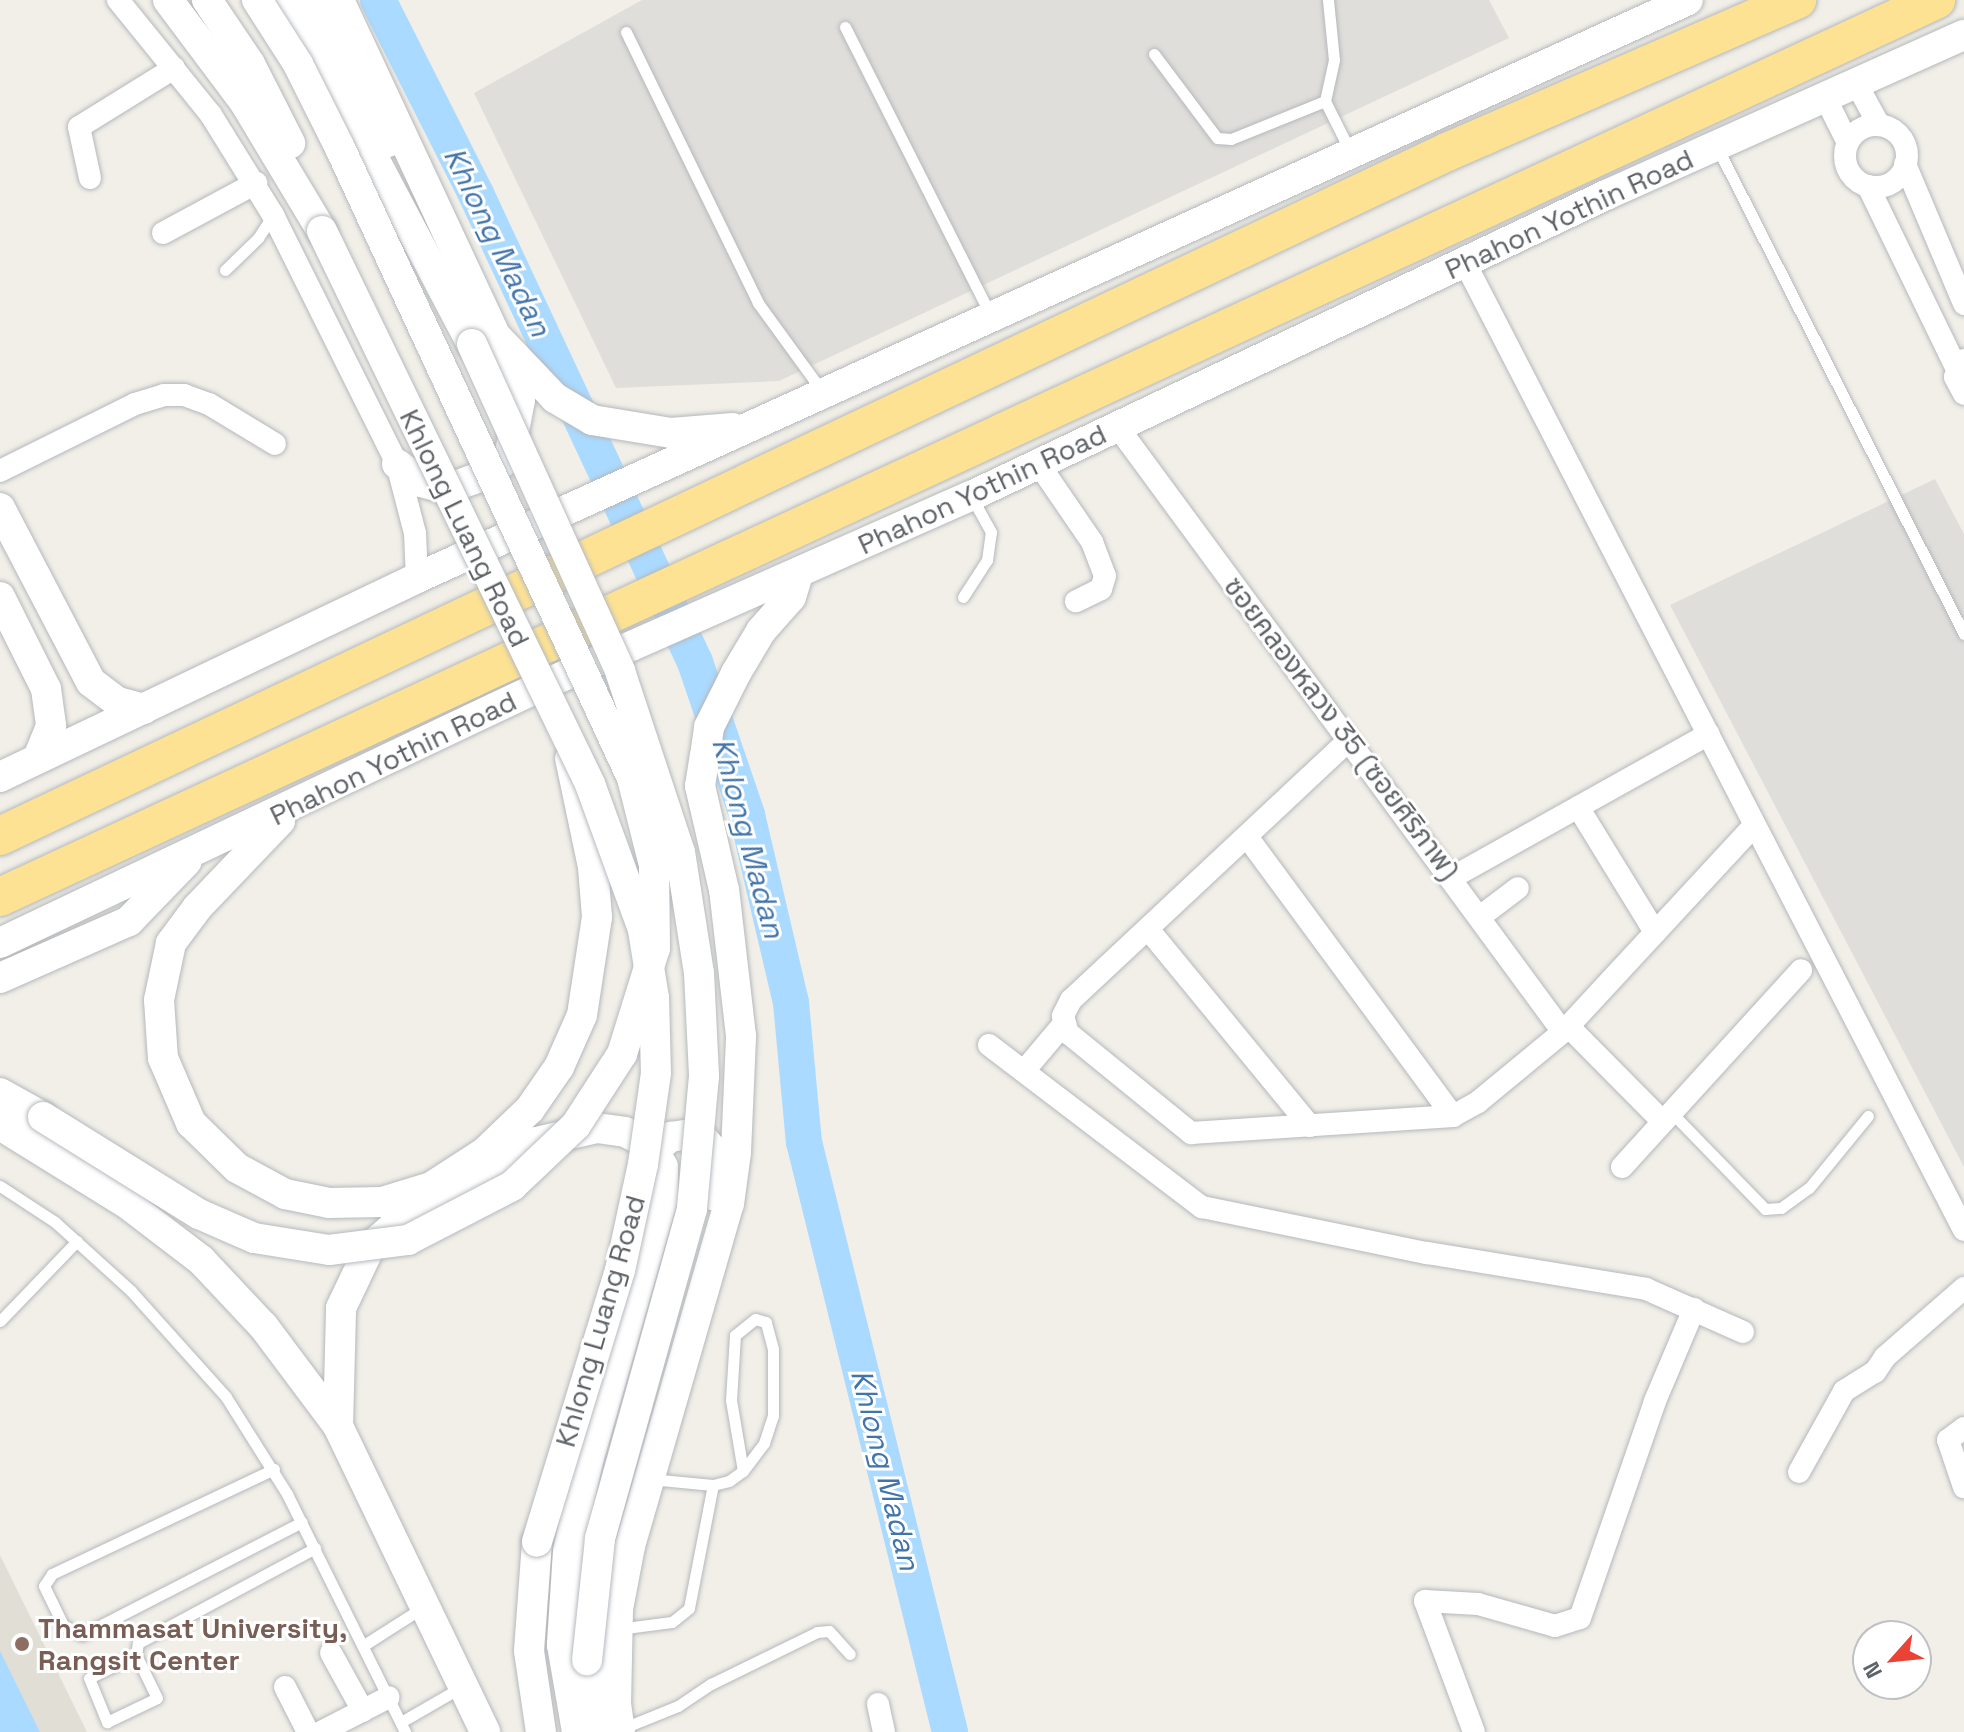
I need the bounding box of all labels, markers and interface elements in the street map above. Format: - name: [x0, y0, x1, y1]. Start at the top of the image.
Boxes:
- water label: Khlong Madan: [436, 142, 558, 342]
- street label: Phahon Yothin Road: [1439, 142, 1699, 286]
- street label: Khlong Luang Road: [393, 404, 537, 652]
- street label: Phahon Yothin Road: [852, 417, 1112, 561]
- street label: ซอยคลองหลวง 35 (ซอยศิริภาพ): [1217, 570, 1467, 886]
- street label: Phahon Yothin Road: [264, 684, 522, 832]
- water label: Khlong Madan: [704, 734, 792, 942]
- street label: Khlong Luang Road: [548, 1191, 652, 1451]
- water label: Khlong Madan: [843, 1366, 927, 1574]
- place label: Thammasat University, Rangsit Center: [38, 1611, 347, 1677]
- north arrow: [1852, 1620, 1932, 1700]
- marker: Thammasat University, Rangsit Center: [13, 1635, 31, 1653]
- text: N: [1857, 1657, 1888, 1683]

